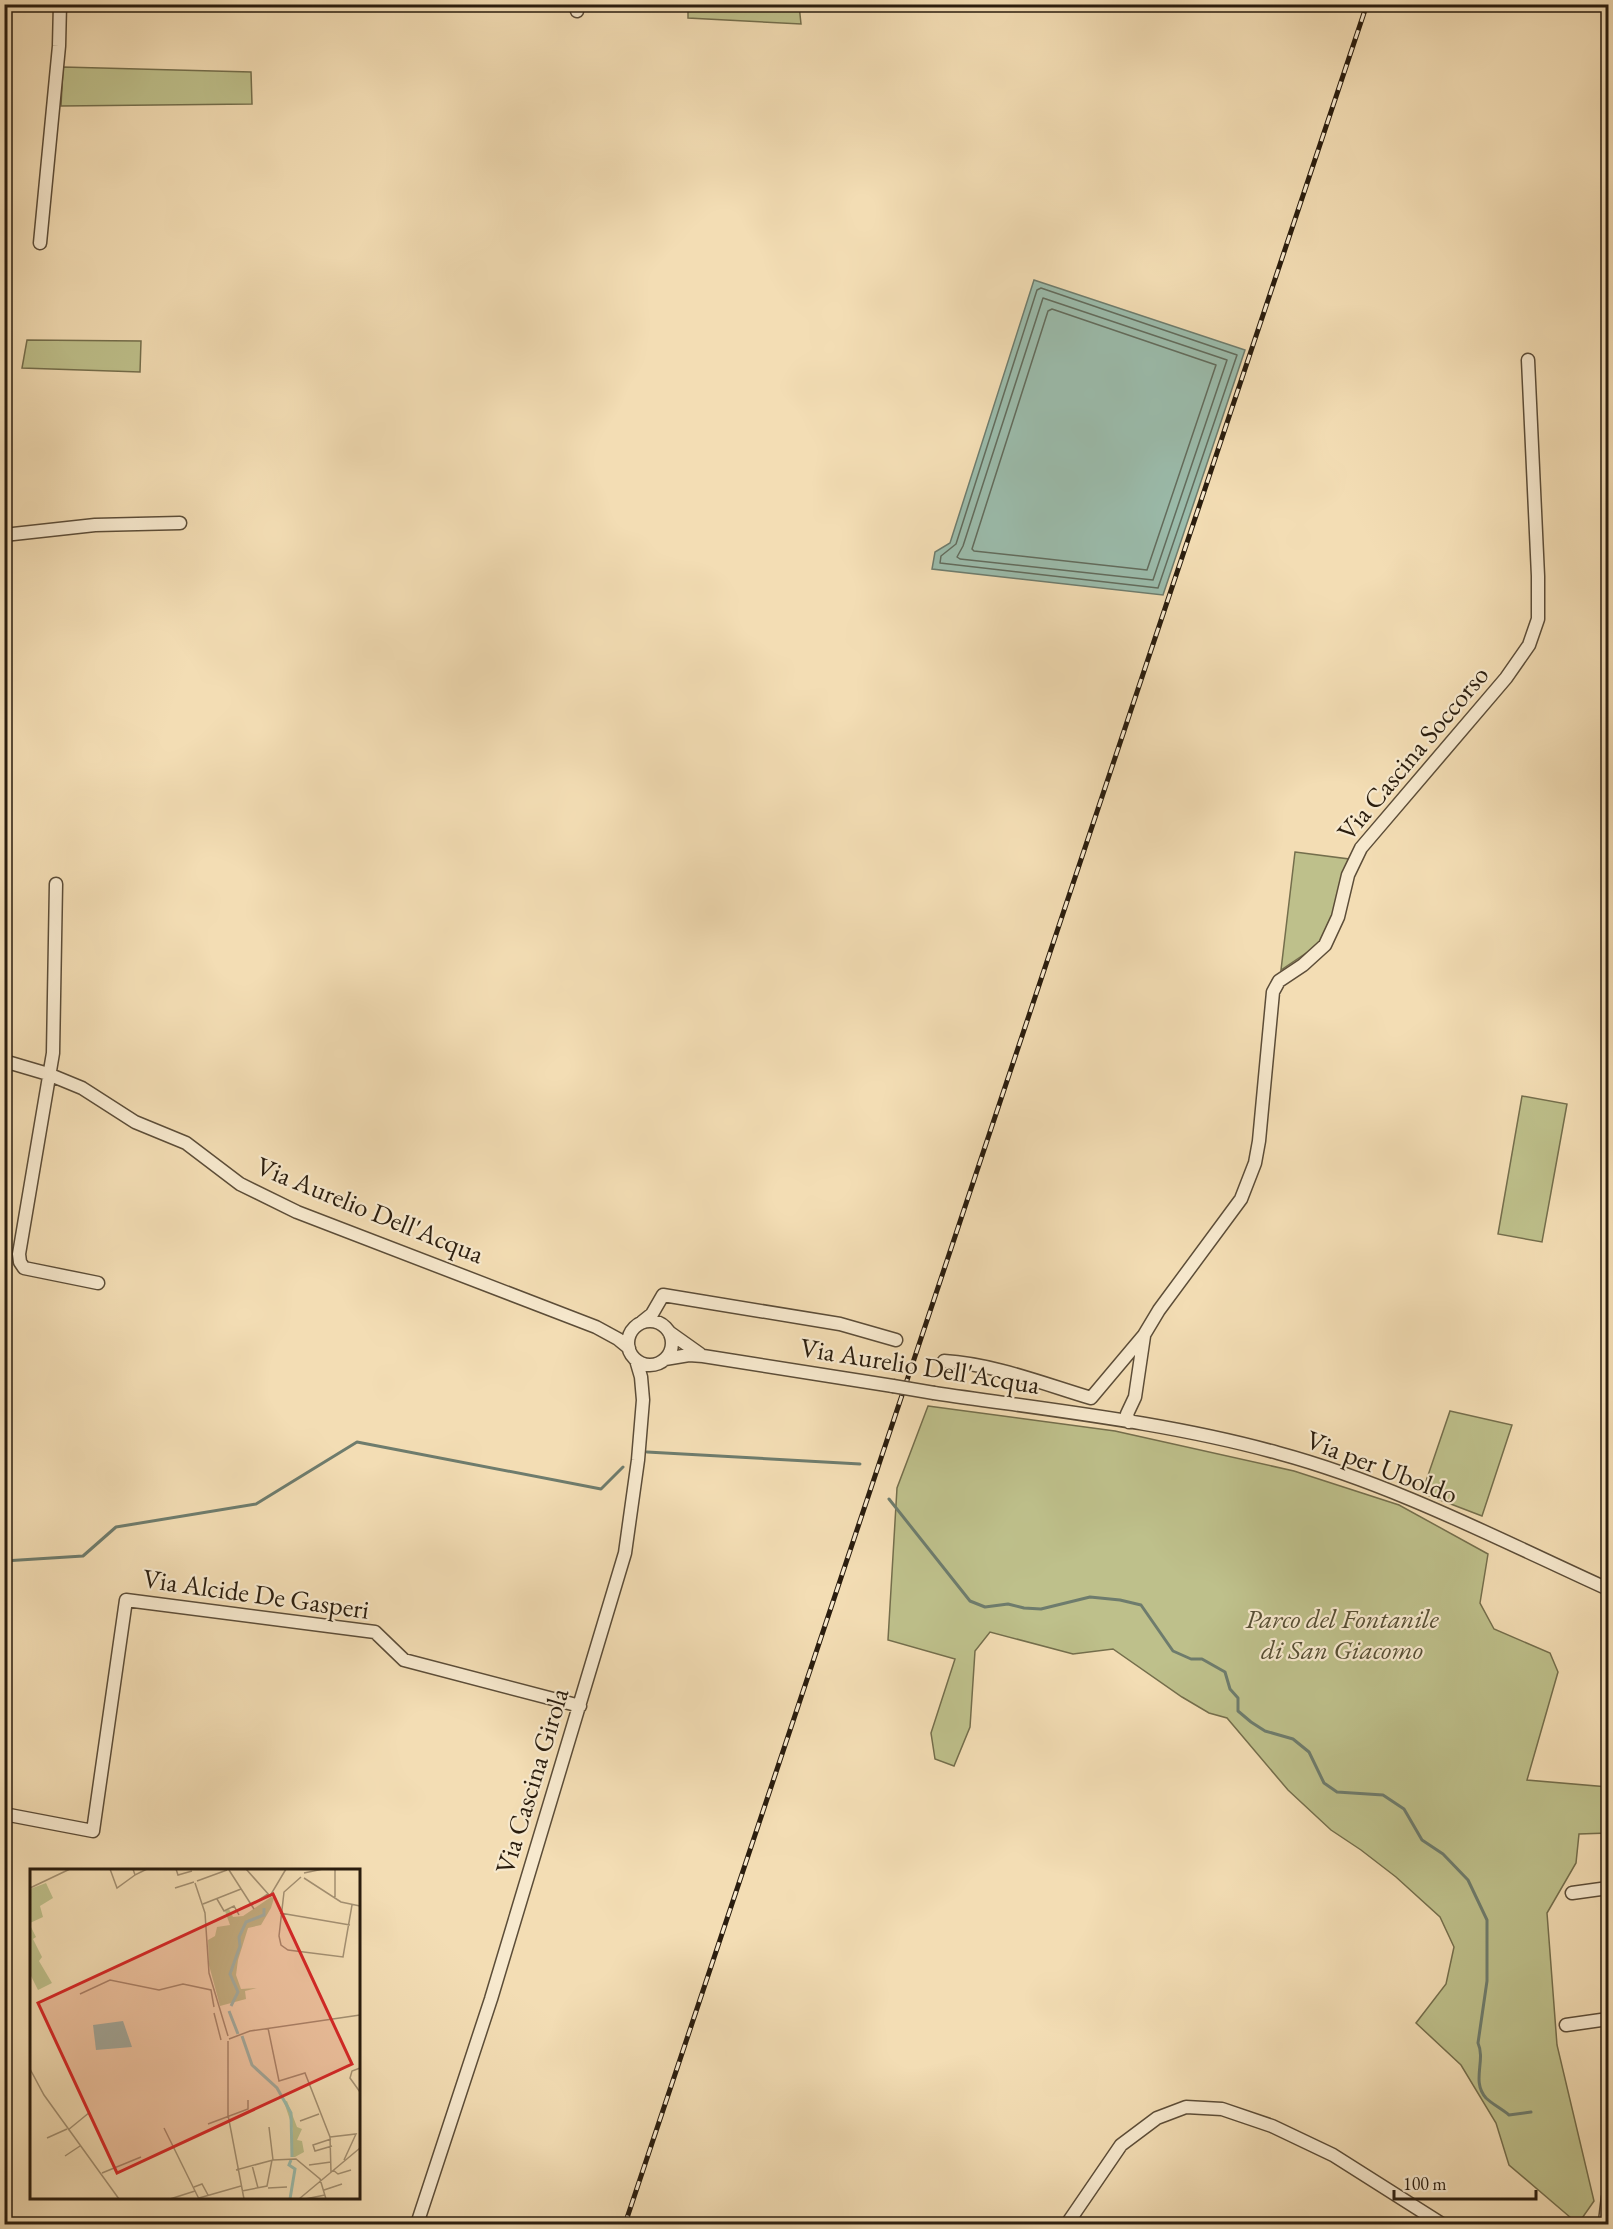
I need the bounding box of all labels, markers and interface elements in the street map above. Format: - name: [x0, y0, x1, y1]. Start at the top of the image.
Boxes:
- street label: Via Cascina Soccorso: [1329, 658, 1496, 848]
- street label: Via Aurelio Dell'Acqua: [251, 1148, 489, 1271]
- street label: Via Aurelio Dell'Acqua: [798, 1329, 1043, 1402]
- street label: Via per Uboldo: [1301, 1422, 1463, 1511]
- street label: Via Alcide De Gasperi: [141, 1560, 372, 1627]
- park label: Parco del Fontanile di San Giacomo: [1245, 1601, 1440, 1667]
- street label: Via Cascina Girola: [487, 1683, 576, 1878]
- inset map: [30, 1869, 360, 2199]
- scale bar: [1394, 2163, 1536, 2201]
- text: 100 m: [1403, 2172, 1447, 2195]

